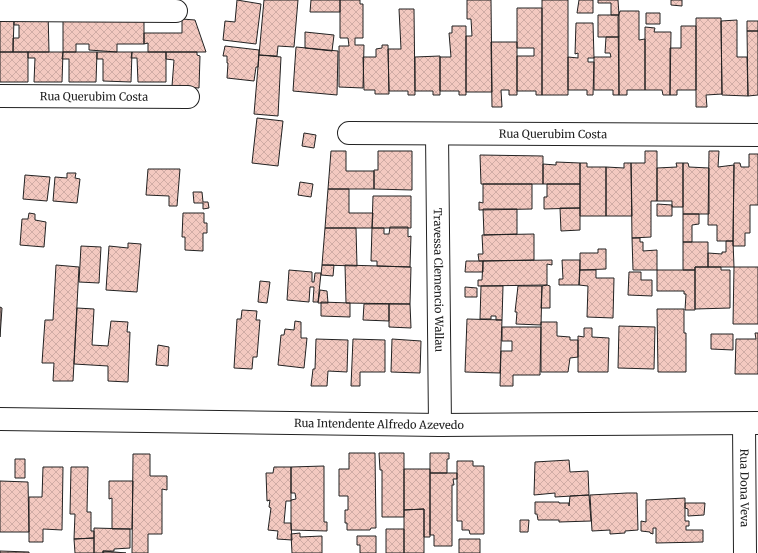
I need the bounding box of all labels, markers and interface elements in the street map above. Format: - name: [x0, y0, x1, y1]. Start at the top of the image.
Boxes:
- street label: Rua Querubim Costa: [40, 89, 148, 104]
- street label: Rua Querubim Costa: [499, 127, 607, 141]
- street label: Travessa Clemencio Wallau: [431, 208, 446, 352]
- street label: Rua Intendente Alfredo Azevedo: [294, 416, 465, 432]
- street label: Rua Dona Veva: [737, 449, 752, 527]

